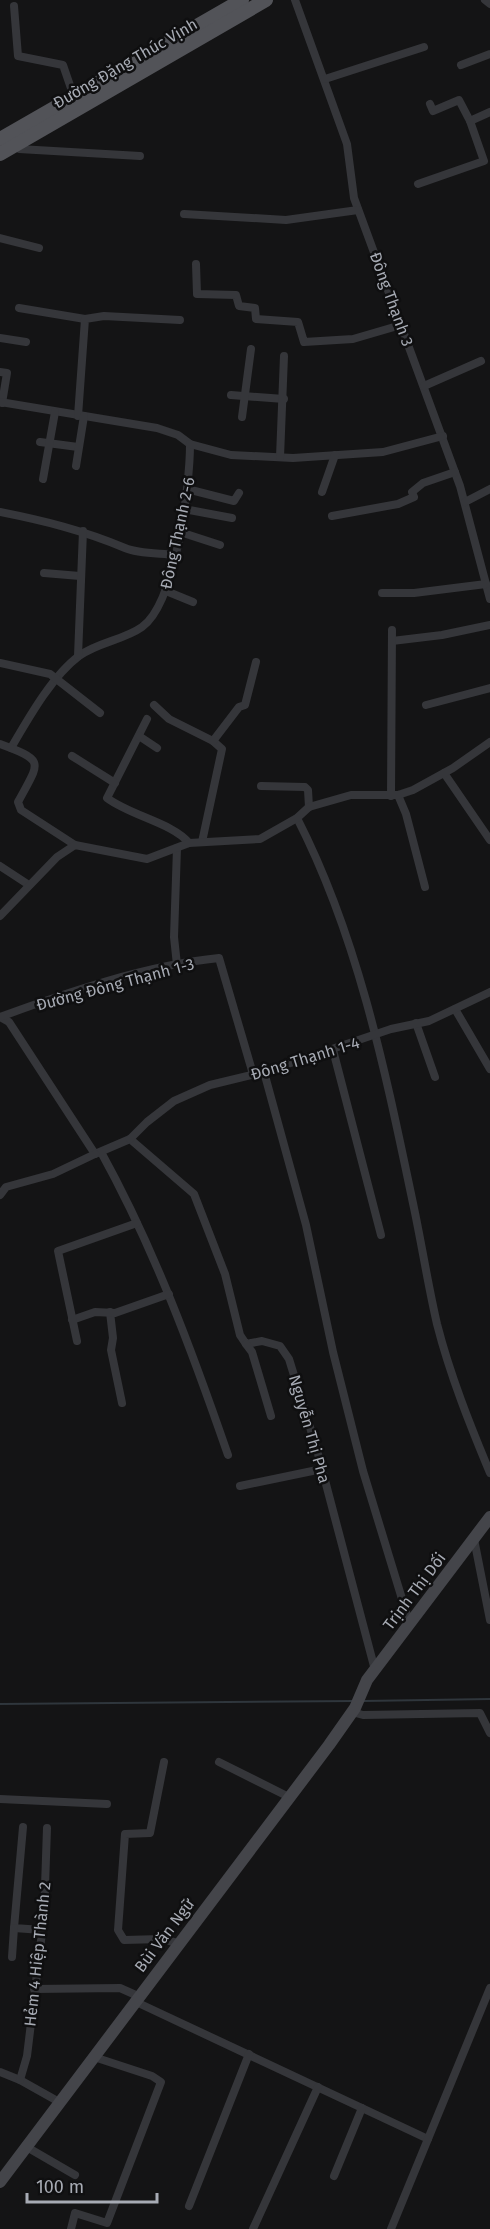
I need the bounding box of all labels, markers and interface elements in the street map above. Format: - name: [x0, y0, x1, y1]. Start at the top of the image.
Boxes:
- street label: Đường Đặng Thúc Vịnh: [50, 14, 201, 112]
- street label: Đông Thạnh 3: [366, 249, 417, 349]
- street label: Đông Thạnh 2-6: [156, 475, 199, 591]
- street label: Đường Đông Thạnh 1-3: [34, 954, 196, 1015]
- street label: Đông Thạnh 1-4: [248, 1033, 362, 1084]
- street label: Nguyễn Thị Pha: [285, 1373, 334, 1486]
- street label: Trịnh Thị Dối: [378, 1548, 450, 1634]
- street label: Hẻm 4 Hiệp Thành 2: [20, 1881, 55, 2027]
- street label: Bùi Văn Ngữ: [131, 1895, 198, 1976]
- scale bar: [27, 2166, 158, 2204]
- text: 100 m: [36, 2176, 84, 2198]

